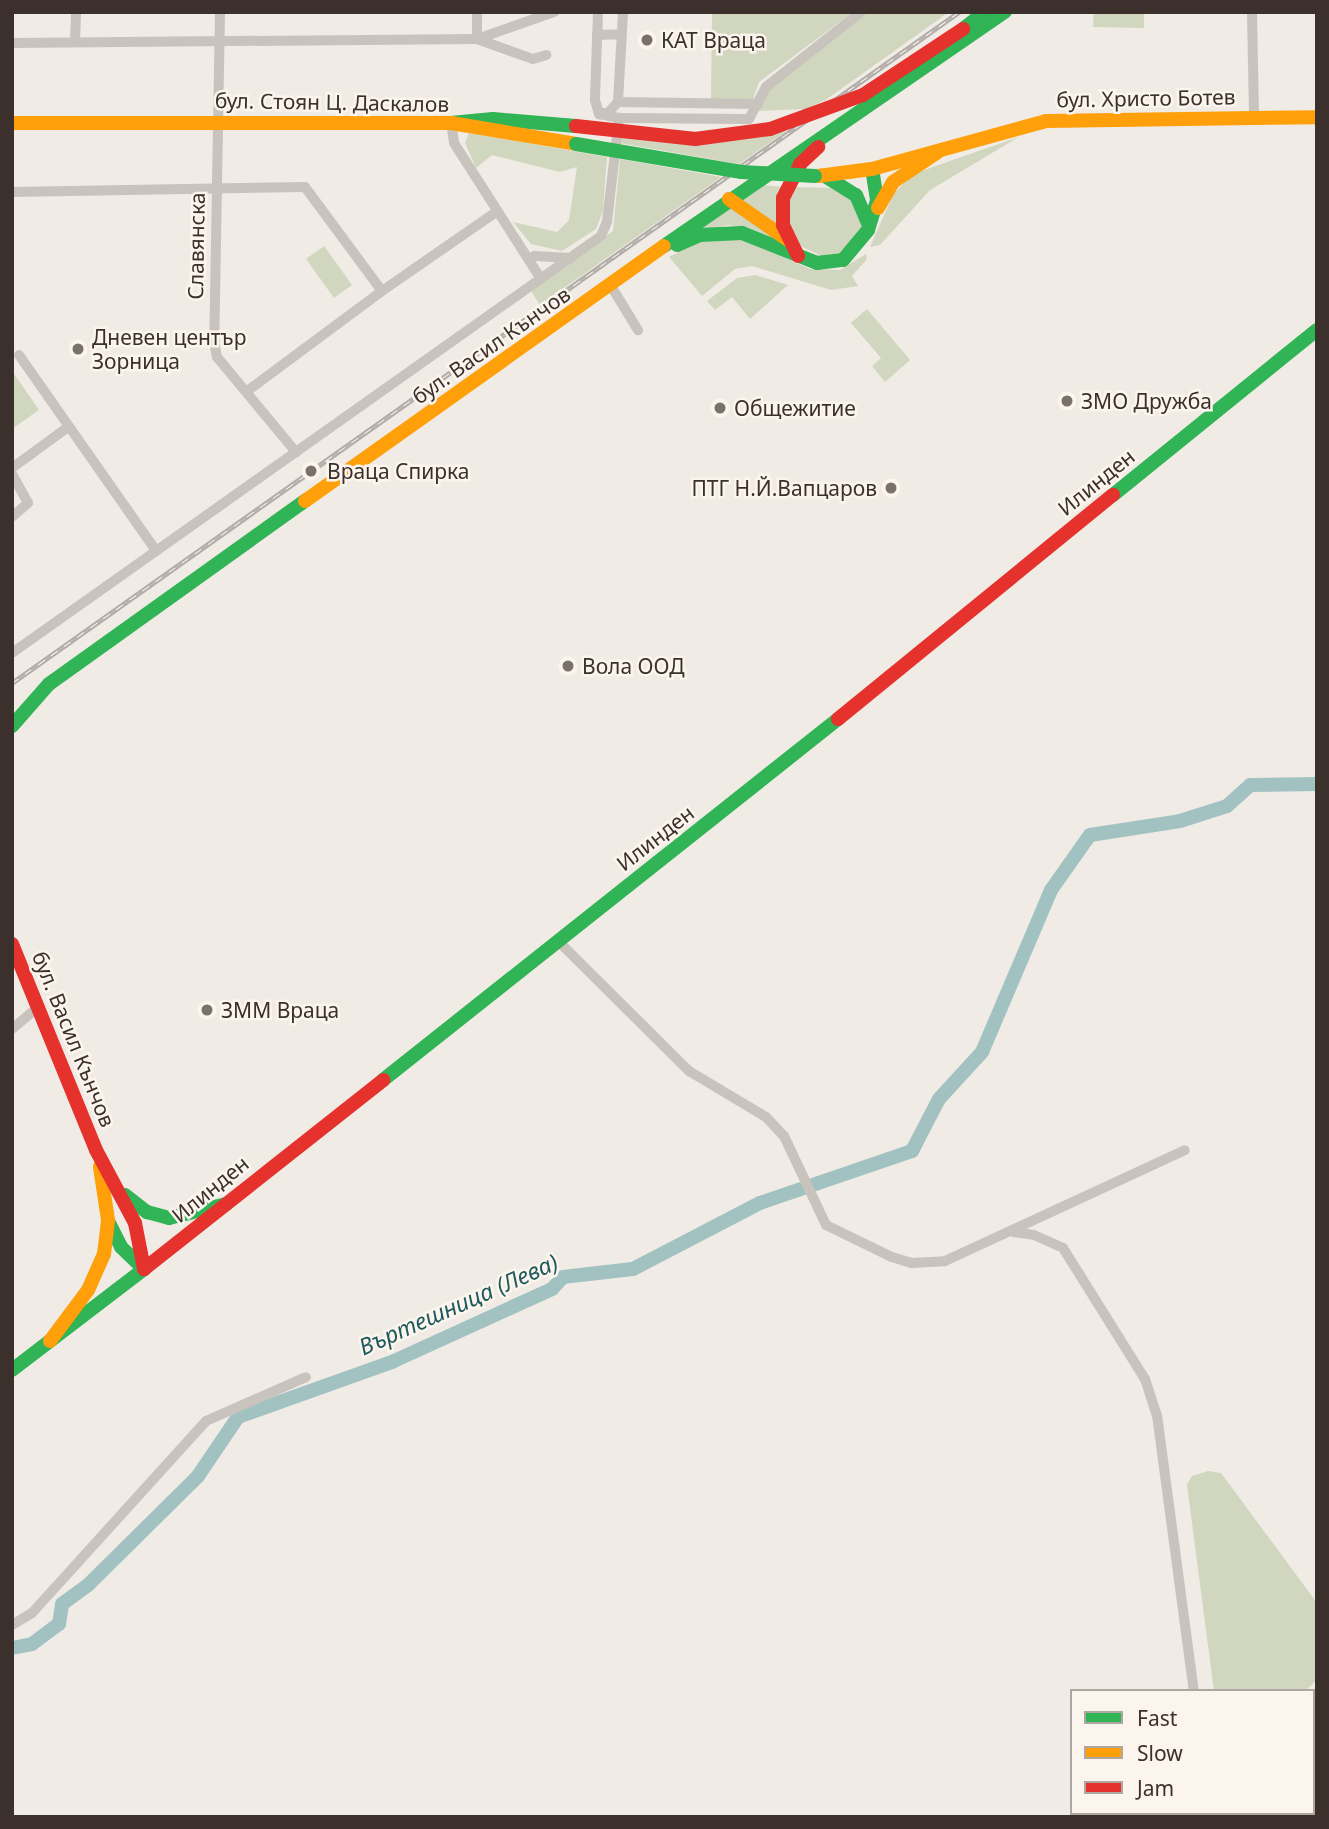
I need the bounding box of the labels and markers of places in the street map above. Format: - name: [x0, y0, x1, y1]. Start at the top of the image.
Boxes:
- place label: КАТ Враца: [661, 27, 766, 53]
- marker: КАТ Враца: [639, 32, 655, 48]
- place label: Дневен център Зорница: [92, 324, 246, 374]
- marker: Дневен център Зорница: [70, 341, 86, 357]
- place label: ЗМО Дружба: [1081, 388, 1212, 414]
- marker: ЗМО Дружба: [1059, 393, 1075, 409]
- place label: Общежитие: [734, 395, 856, 421]
- marker: Общежитие: [712, 400, 728, 416]
- place label: Враца Спирка: [327, 458, 469, 484]
- marker: Враца Спирка: [301, 461, 321, 481]
- place label: ПТГ Н.Й.Вапцаров: [691, 475, 877, 501]
- marker: ПТГ Н.Й.Вапцаров: [883, 480, 899, 496]
- place label: Вола ООД: [582, 653, 685, 679]
- marker: Вола ООД: [560, 658, 576, 674]
- place label: ЗММ Враца: [221, 997, 339, 1023]
- marker: ЗММ Враца: [199, 1002, 215, 1018]

